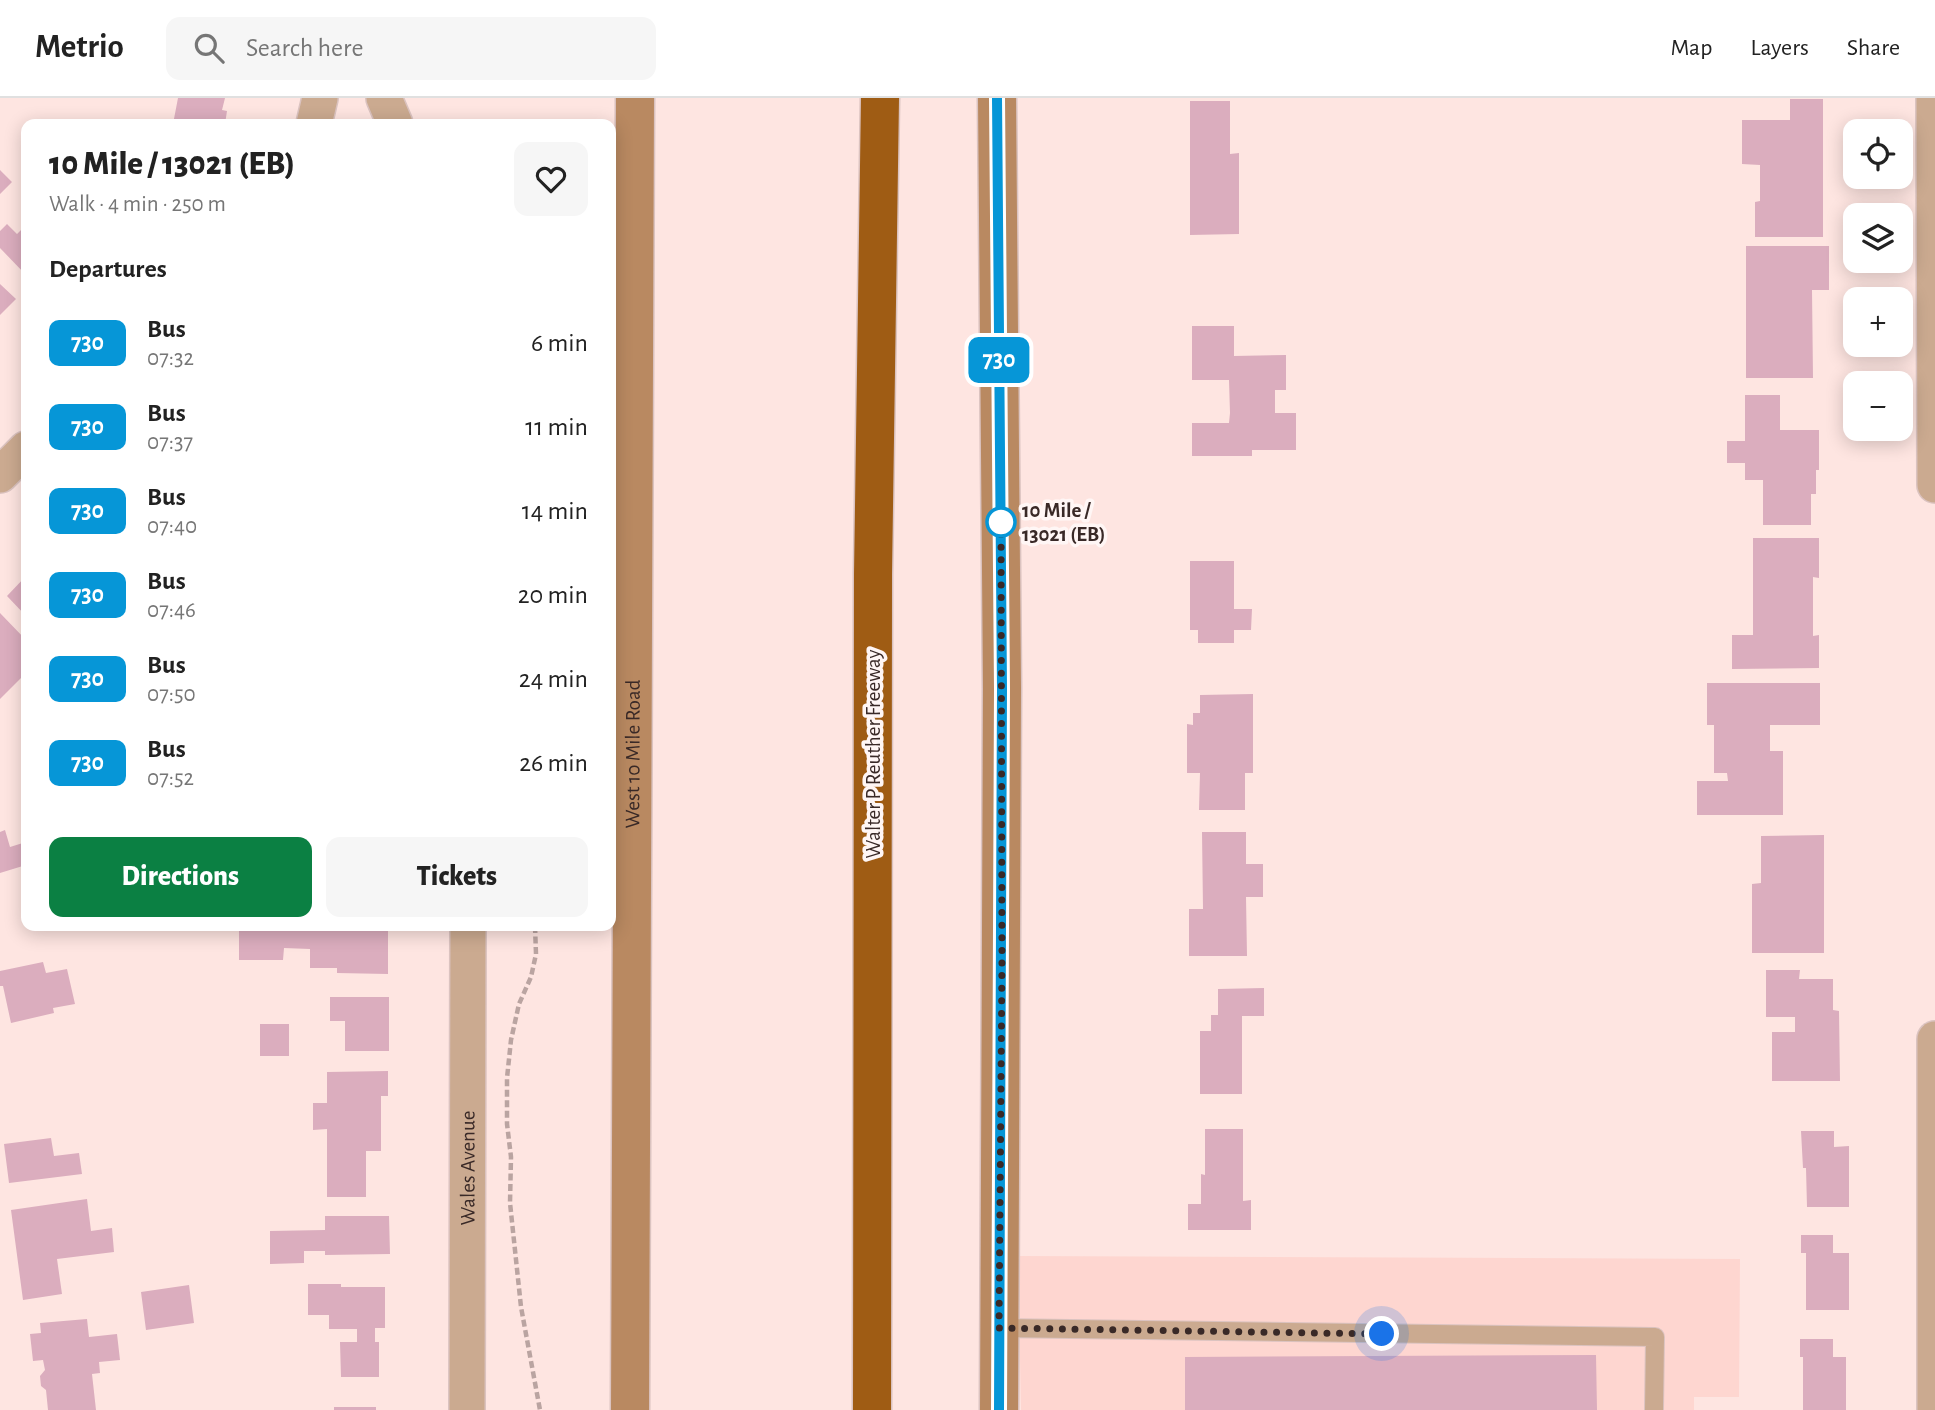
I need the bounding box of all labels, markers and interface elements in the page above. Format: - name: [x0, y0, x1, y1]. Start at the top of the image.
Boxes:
- search box: [166, 17, 656, 80]
- icon: search: [190, 29, 228, 67]
- text: Metrio: [35, 31, 124, 64]
- text: Search here: [246, 35, 363, 61]
- text: Map: [1670, 36, 1712, 60]
- text: Layers: [1750, 36, 1809, 60]
- text: Share: [1847, 36, 1900, 60]
- map controls: [1843, 119, 1913, 441]
- button: locate: [1843, 119, 1913, 189]
- button: heart: [514, 142, 588, 216]
- text: 10 Mile / 13021 (EB): [49, 148, 295, 181]
- text: Walk · 4 min · 250 m: [49, 193, 226, 216]
- button: layers: [1843, 203, 1913, 273]
- text: Departures: [49, 256, 167, 282]
- button: +: [1843, 287, 1913, 357]
- text: Bus: [147, 316, 186, 342]
- text: 6 min: [531, 330, 588, 356]
- text: 730: [71, 331, 104, 355]
- line badge: 730: [959, 337, 1039, 383]
- text: 07:32: [147, 347, 194, 370]
- text: 730: [982, 348, 1016, 372]
- button: −: [1843, 371, 1913, 441]
- text: Bus: [147, 400, 186, 426]
- text: 11 min: [525, 414, 588, 440]
- text: 730: [71, 415, 104, 439]
- text: 07:37: [147, 431, 193, 454]
- text: Bus: [147, 484, 186, 510]
- text: 14 min: [522, 498, 588, 524]
- text: 730: [71, 499, 104, 523]
- place label: 10 Mile / 13021 (EB): [1022, 500, 1106, 545]
- marker: 10 Mile / 13021 (EB): [986, 507, 1016, 537]
- text: 07:40: [147, 515, 197, 538]
- text: Bus: [147, 568, 186, 594]
- text: 20 min: [518, 582, 588, 608]
- text: 730: [71, 583, 104, 607]
- text: 07:46: [147, 599, 196, 622]
- street label: Walter P Reuther Freeway: [863, 650, 884, 858]
- text: Bus: [147, 652, 186, 678]
- text: 24 min: [519, 666, 588, 692]
- text: 730: [71, 667, 104, 691]
- street label: West 10 Mile Road: [622, 679, 644, 829]
- text: 07:50: [147, 683, 196, 706]
- text: Bus: [147, 736, 186, 762]
- text: 26 min: [519, 750, 588, 776]
- text: 730: [71, 751, 104, 775]
- text: 07:52: [147, 767, 194, 790]
- button: Directions: [49, 837, 312, 917]
- button: Tickets: [326, 837, 588, 917]
- street label: Wales Avenue: [457, 1111, 479, 1225]
- your location: [1364, 1316, 1399, 1351]

